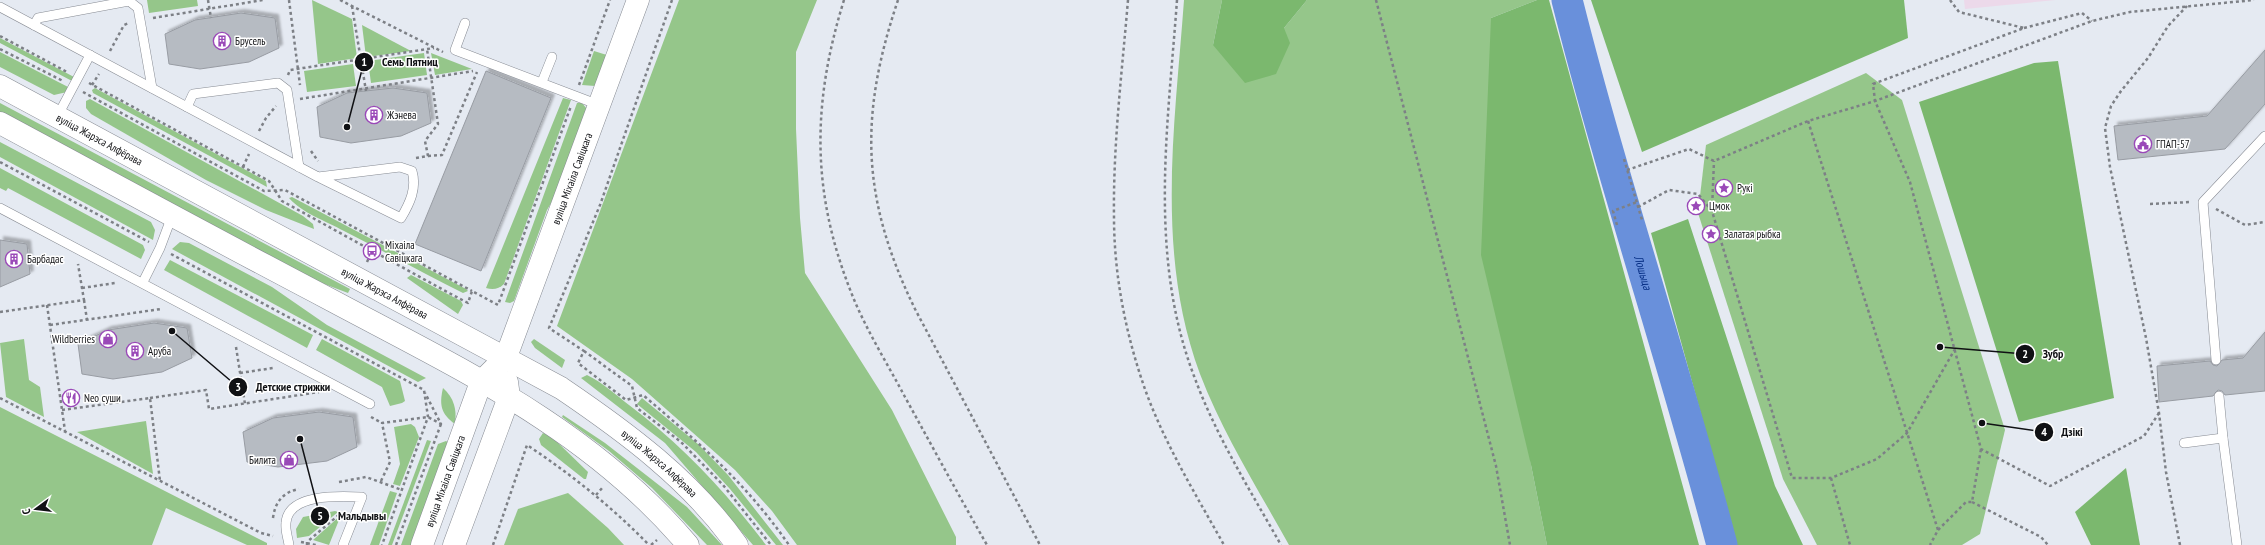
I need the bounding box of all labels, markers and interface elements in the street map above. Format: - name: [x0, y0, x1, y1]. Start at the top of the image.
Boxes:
- building icon: Брусель: [212, 31, 232, 51]
- place label: Брусель: [235, 34, 265, 48]
- callout: Семь Пятниц: [354, 50, 446, 74]
- text: 1: [361, 54, 367, 69]
- text: Семь Пятниц: [382, 54, 438, 69]
- building icon: Жэнева: [364, 105, 384, 125]
- place label: Жэнева: [386, 108, 416, 122]
- street label: вуліца Жарэса Алфёрава: [54, 111, 145, 168]
- street label: вуліца Міхаіла Савіцкага: [549, 131, 595, 226]
- public building icon: ГПАП-57: [2133, 134, 2153, 154]
- place label: ГПАП-57: [2156, 137, 2190, 151]
- place icon: Рукі: [1714, 178, 1734, 198]
- place label: Рукі: [1737, 181, 1753, 195]
- place icon: Цмок: [1686, 196, 1706, 216]
- place label: Цмок: [1709, 199, 1731, 213]
- place icon: Залатая рыбка: [1701, 224, 1721, 244]
- place label: Залатая рыбка: [1724, 227, 1781, 241]
- place label: Міхаіла Савіцкага: [385, 238, 422, 265]
- bus stop icon: Міхаіла Савіцкага: [362, 241, 382, 261]
- building icon: Барбадас: [4, 249, 24, 269]
- place label: Барбадас: [27, 252, 63, 266]
- water label: Лошыца: [1631, 253, 1656, 292]
- street label: вуліца Жарэса Алфёрава: [339, 264, 430, 322]
- shop icon: Wildberries: [98, 329, 118, 349]
- place label: Wildberries: [52, 332, 95, 346]
- building icon: Аруба: [125, 341, 145, 361]
- callout: Зубр: [2015, 342, 2071, 366]
- place label: Аруба: [148, 344, 171, 358]
- text: 2: [2022, 346, 2028, 361]
- text: Зубр: [2043, 346, 2064, 361]
- callout: Детские стрижки: [228, 375, 339, 399]
- text: 3: [235, 379, 241, 394]
- text: Детские стрижки: [256, 379, 330, 394]
- restaurant icon: Neo суши: [61, 388, 81, 408]
- place label: Neo суши: [84, 391, 121, 405]
- callout: Дзікі: [2034, 420, 2091, 444]
- text: 4: [2041, 424, 2047, 439]
- text: Дзікі: [2061, 424, 2083, 439]
- street label: вуліца Жарэса Алфёрава: [619, 426, 700, 500]
- street label: вуліца Міхаіла Савіцкага: [422, 433, 468, 529]
- shop icon: Билита: [279, 450, 299, 470]
- place label: Билита: [249, 453, 276, 467]
- north arrow: [16, 489, 56, 529]
- callout: Мальдывы: [310, 504, 394, 528]
- text: С: [19, 507, 34, 516]
- text: 5: [317, 508, 323, 523]
- text: Мальдывы: [338, 508, 386, 523]

